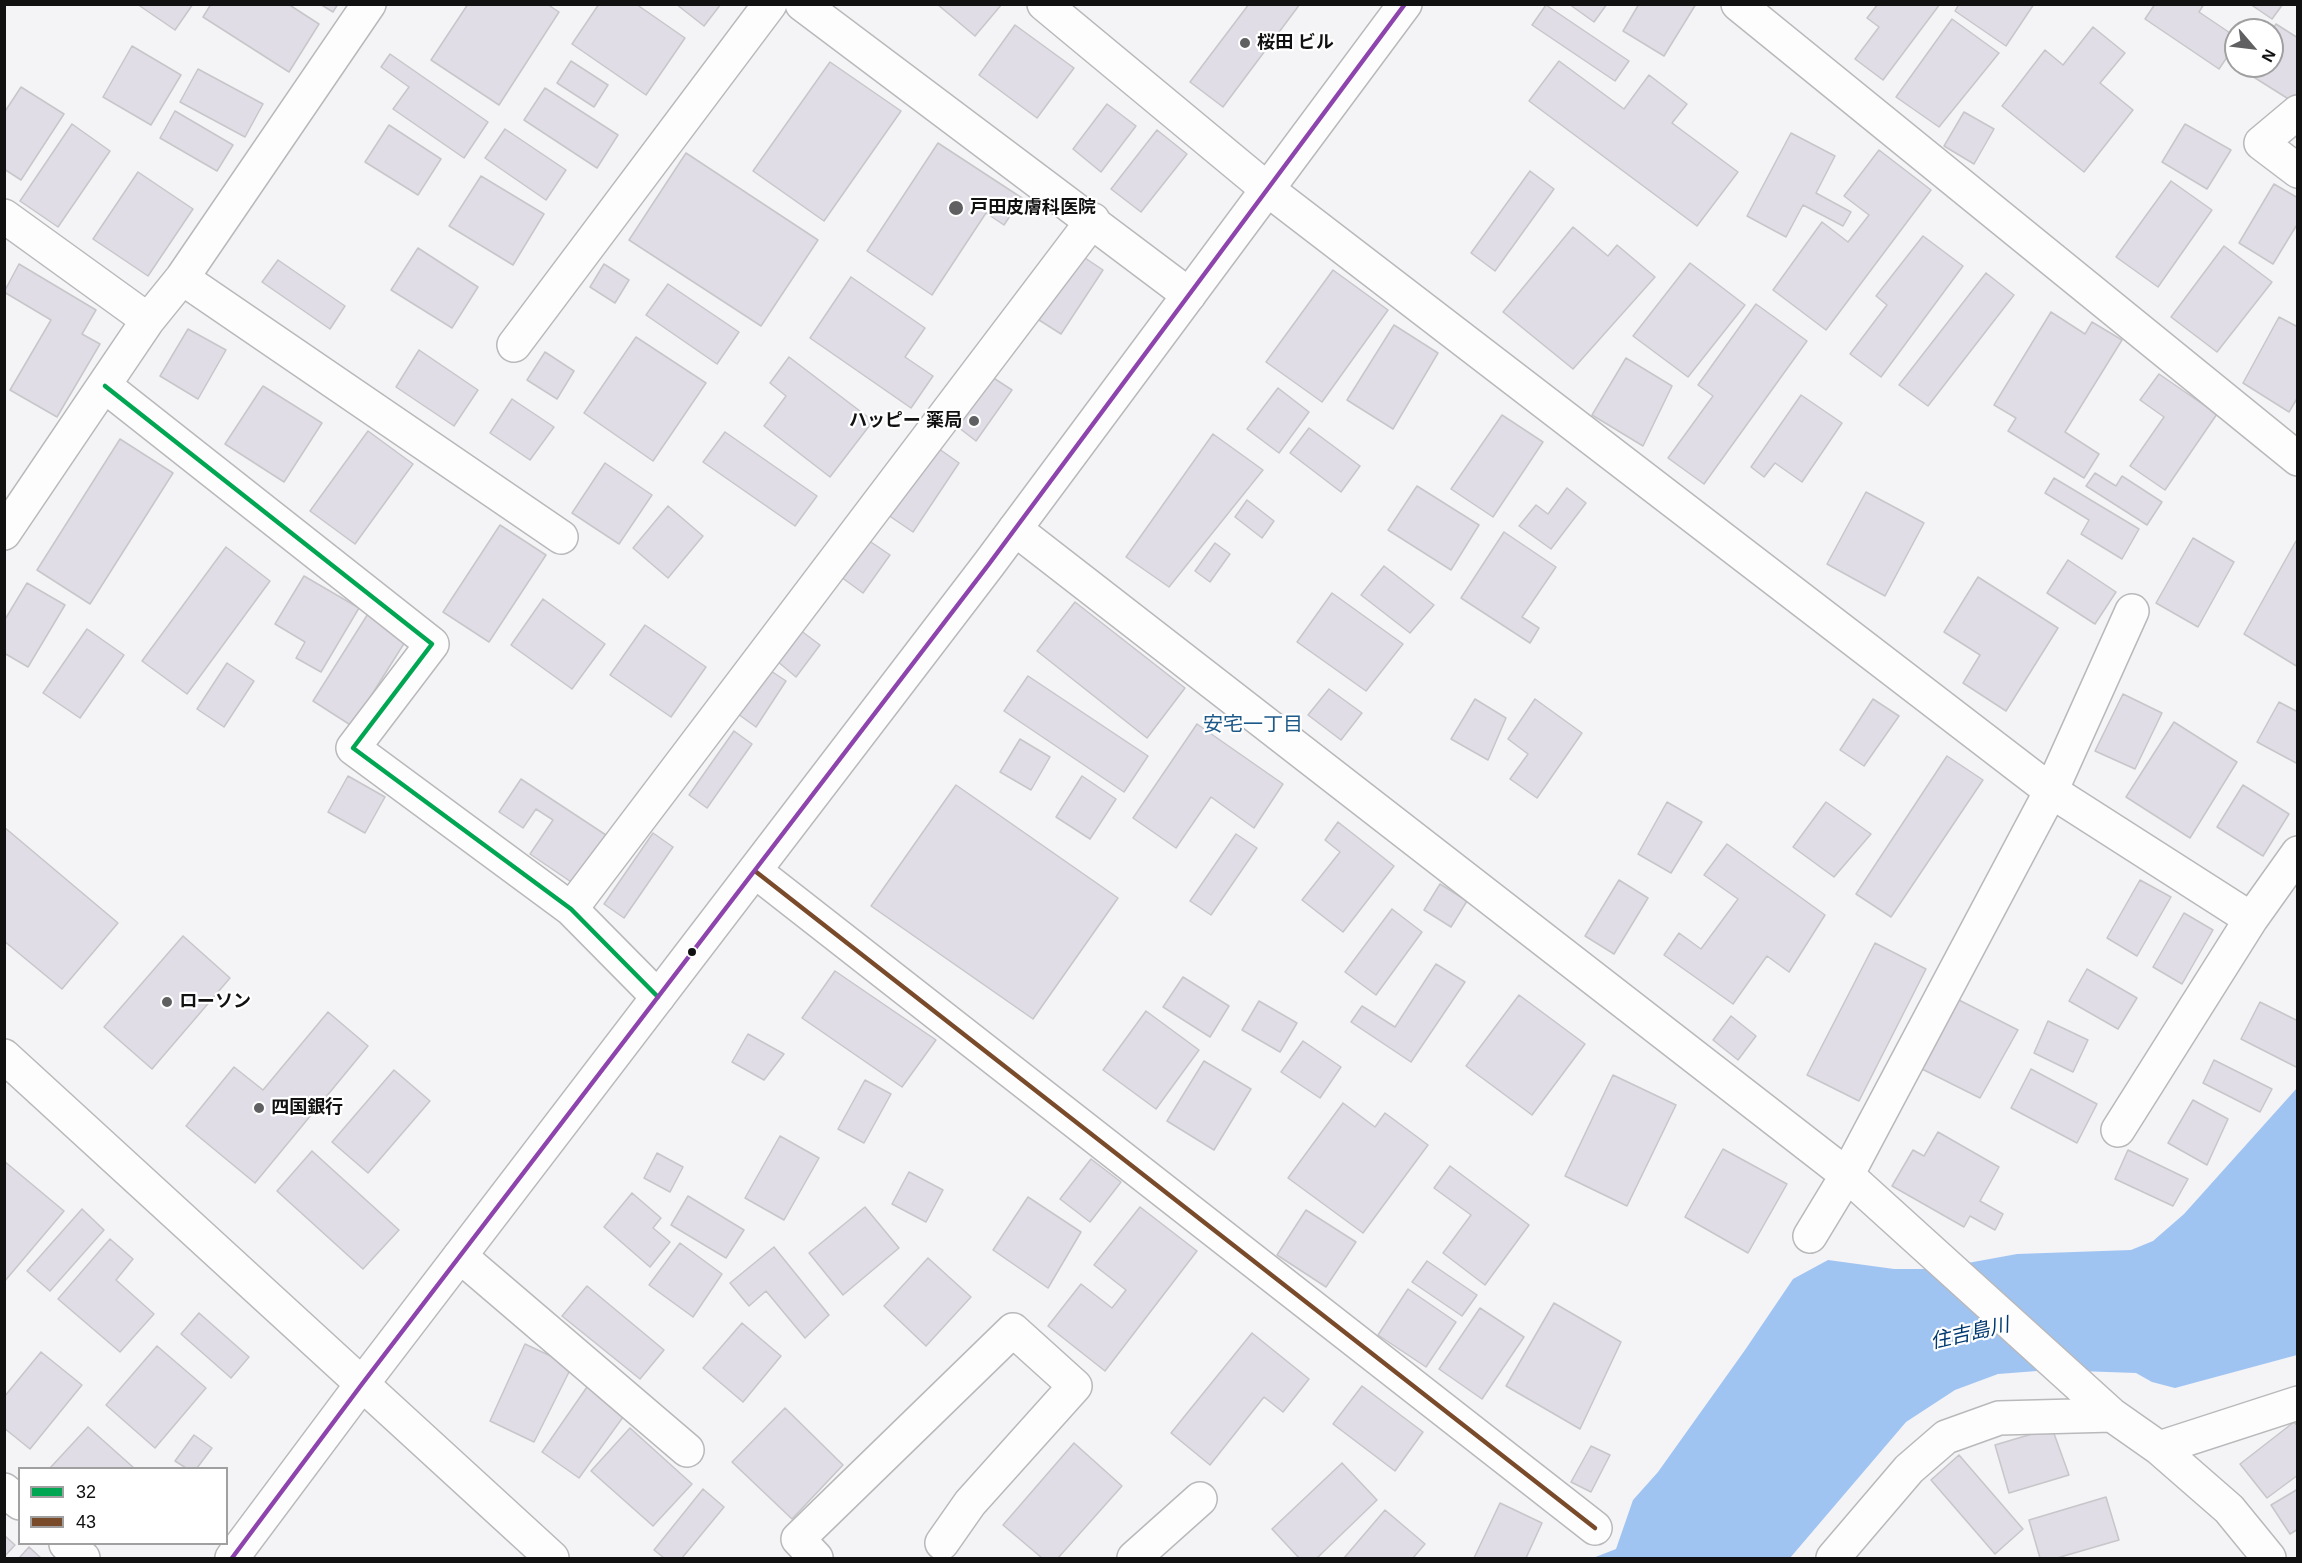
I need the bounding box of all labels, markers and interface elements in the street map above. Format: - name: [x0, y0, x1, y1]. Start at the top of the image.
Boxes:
- north arrow: [2224, 18, 2284, 78]
- place label: 桜田 ビル: [1257, 32, 1334, 54]
- marker: 桜田 ビル: [1238, 36, 1252, 50]
- text: N: [2258, 47, 2279, 65]
- place label: 戸田皮膚科医院: [970, 197, 1096, 219]
- marker: 戸田皮膚科医院: [947, 199, 965, 217]
- place label: ハッピー 薬局: [849, 410, 962, 432]
- marker: ハッピー 薬局: [967, 414, 981, 428]
- district label: 安宅一丁目: [1203, 713, 1303, 737]
- unlabelled marker: [686, 946, 698, 958]
- place label: ローソン: [179, 991, 251, 1013]
- marker: ローソン: [160, 995, 174, 1009]
- place label: 四国銀行: [271, 1097, 343, 1119]
- marker: 四国銀行: [252, 1101, 266, 1115]
- water label: 住吉島川: [1928, 1313, 2012, 1355]
- legend: [18, 1467, 228, 1545]
- text: 32: [76, 1482, 96, 1502]
- text: 43: [76, 1512, 96, 1532]

